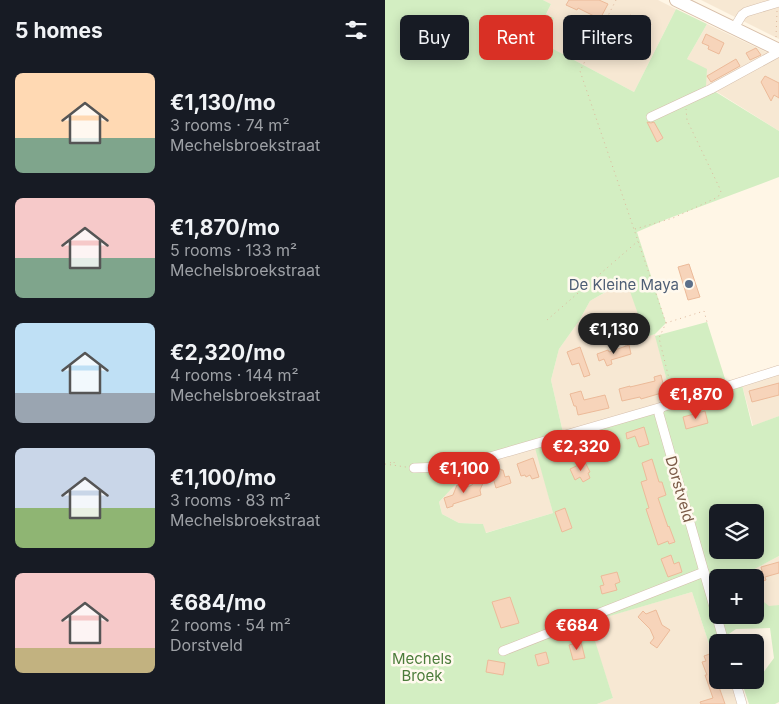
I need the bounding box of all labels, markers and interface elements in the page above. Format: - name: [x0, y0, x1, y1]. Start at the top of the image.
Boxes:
- chip: Buy: [400, 15, 469, 60]
- chip: Rent: [479, 15, 553, 60]
- chip: Filters: [563, 15, 651, 60]
- icon: filters: [342, 16, 370, 44]
- text: 5 homes: [15, 18, 103, 43]
- text: €1,130/mo: [170, 90, 276, 115]
- icon: home: [55, 93, 115, 153]
- text: 3 rooms · 74 m²: [170, 115, 289, 135]
- text: Mechelsbroekstraat: [170, 135, 320, 155]
- text: €1,870/mo: [170, 215, 280, 240]
- icon: home: [55, 218, 115, 278]
- text: 5 rooms · 133 m²: [170, 240, 297, 260]
- text: Mechelsbroekstraat: [170, 260, 320, 280]
- place label: De Kleine Maya: [569, 275, 679, 294]
- marker: De Kleine Maya: [683, 278, 695, 290]
- pin: €1,130: [573, 312, 655, 355]
- text: €1,130: [589, 319, 639, 339]
- text: €2,320/mo: [170, 340, 285, 365]
- icon: home: [55, 343, 115, 403]
- text: 4 rooms · 144 m²: [170, 365, 299, 385]
- pin: €1,870: [655, 378, 737, 420]
- text: €1,870: [670, 384, 723, 404]
- text: Mechelsbroekstraat: [170, 385, 320, 405]
- pin: €2,320: [540, 430, 622, 472]
- text: €2,320: [552, 436, 610, 456]
- pin: €1,100: [423, 452, 505, 494]
- street label: Dorstveld: [661, 454, 699, 524]
- text: €1,100: [439, 458, 489, 478]
- text: €1,100/mo: [170, 465, 276, 490]
- icon: home: [55, 468, 115, 528]
- text: 3 rooms · 83 m²: [170, 490, 291, 510]
- map controls: [709, 504, 764, 689]
- button: layers: [709, 504, 764, 559]
- text: Mechelsbroekstraat: [170, 510, 320, 530]
- button: +: [709, 569, 764, 624]
- text: €684/mo: [170, 590, 266, 615]
- icon: home: [55, 593, 115, 653]
- pin: €684: [547, 608, 607, 651]
- text: 2 rooms · 54 m²: [170, 615, 291, 635]
- text: €684: [556, 615, 598, 635]
- button: −: [709, 634, 764, 689]
- text: Dorstveld: [170, 635, 243, 655]
- park label: Mechels Broek: [392, 649, 452, 685]

